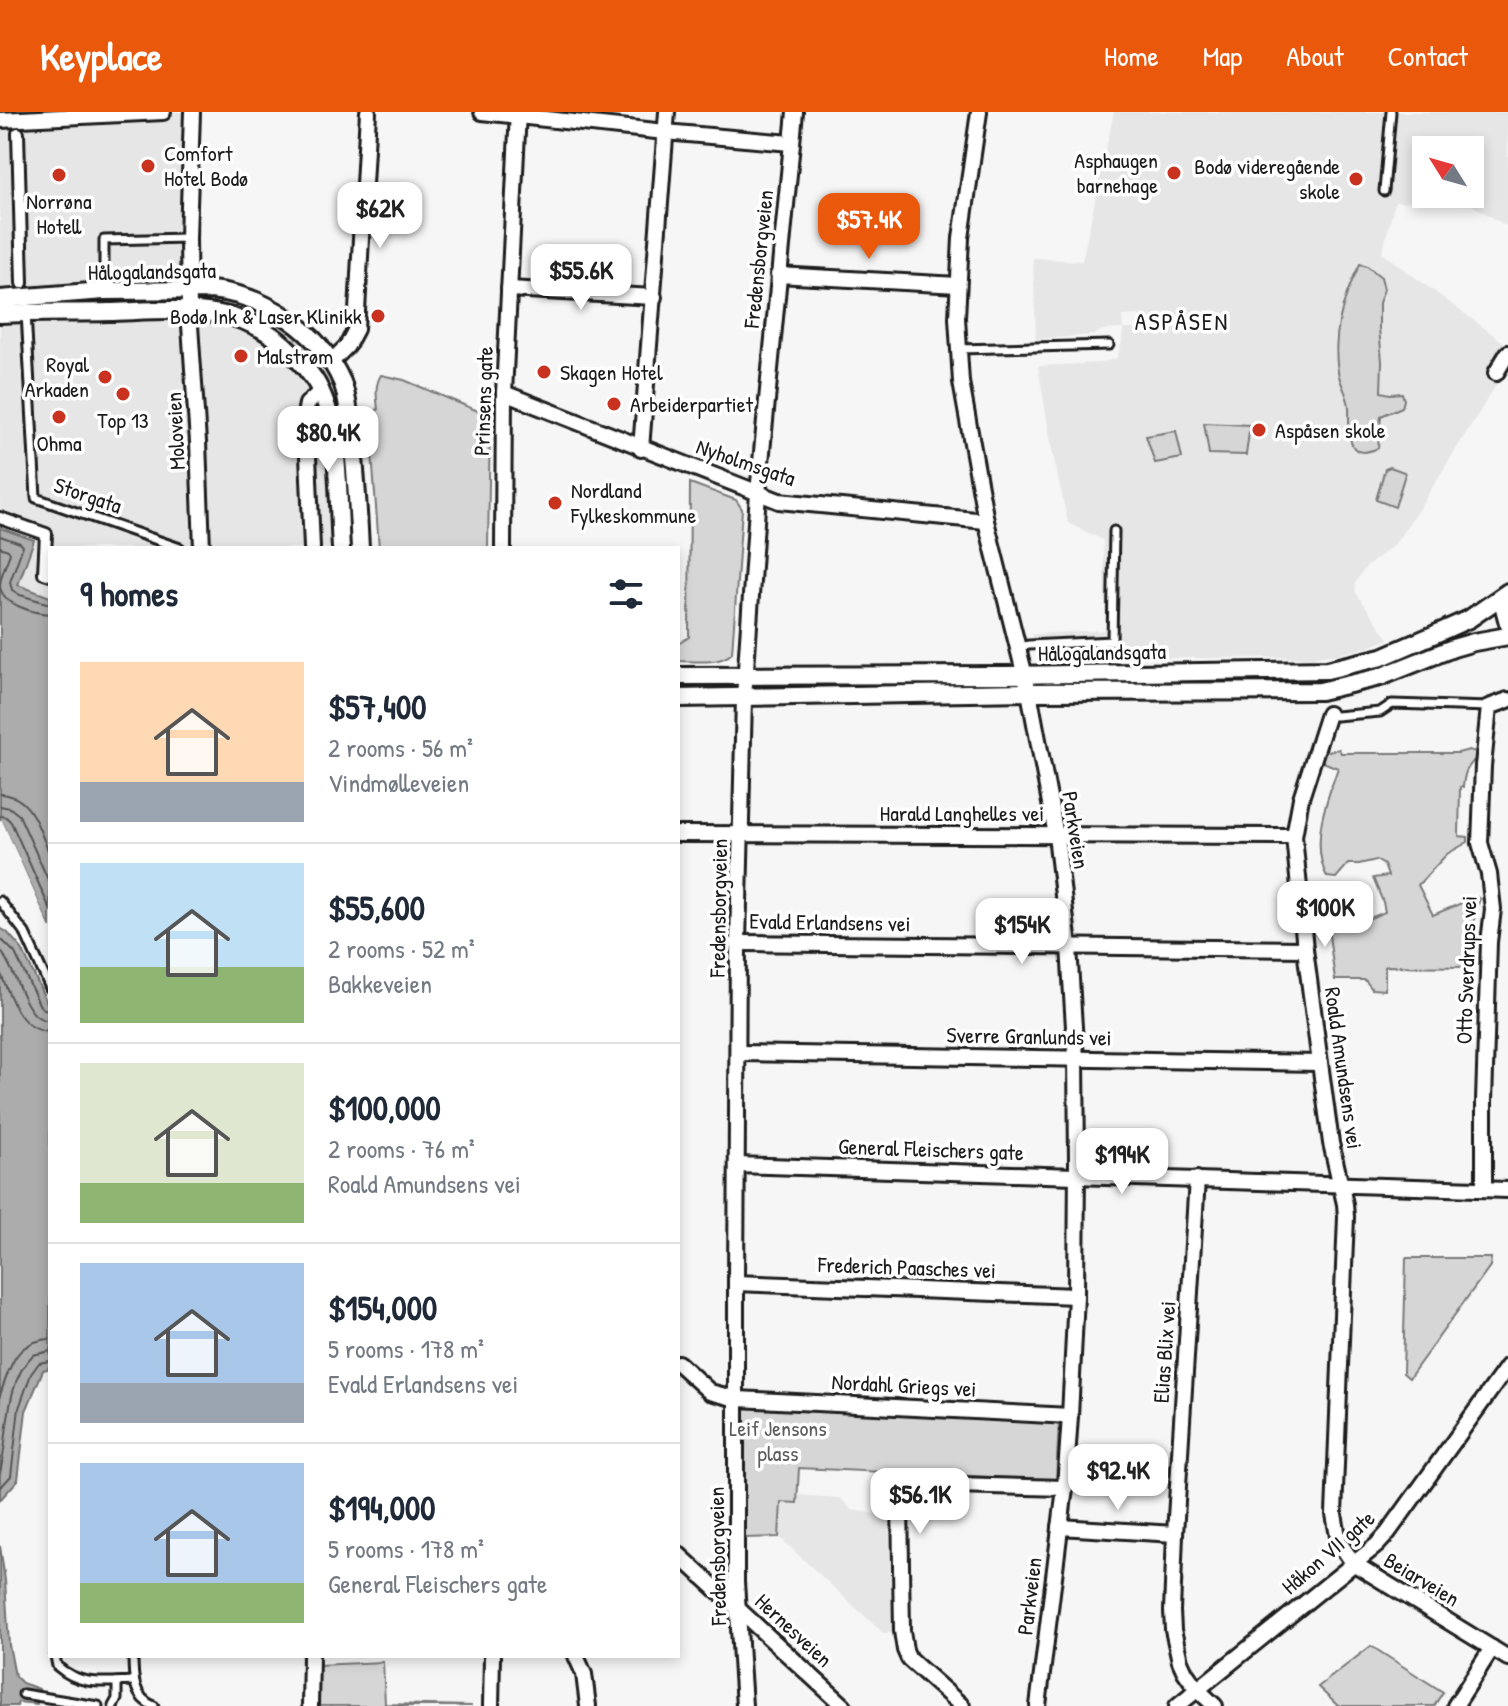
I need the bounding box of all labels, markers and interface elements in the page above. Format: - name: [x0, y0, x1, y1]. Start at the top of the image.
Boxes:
- text: Keyplace: [40, 30, 162, 82]
- text: Home: [1104, 37, 1159, 75]
- text: Map: [1203, 37, 1242, 75]
- text: About: [1286, 37, 1344, 75]
- text: Contact: [1388, 37, 1468, 75]
- north arrow: [1412, 136, 1484, 208]
- map controls: [1412, 136, 1484, 208]
- place label: Comfort Hotel Bodø: [164, 138, 248, 193]
- place label: Asphaugen barnehage: [1074, 145, 1158, 200]
- place label: Bodø videregående skole: [1194, 151, 1340, 206]
- marker: Comfort Hotel Bodø: [139, 157, 157, 175]
- marker: Asphaugen barnehage: [1165, 164, 1183, 182]
- marker: Norrøna Hotell: [50, 166, 68, 184]
- marker: Bodø videregående skole: [1347, 170, 1365, 188]
- pin: $62K: [333, 182, 427, 250]
- place label: Norrøna Hotell: [26, 186, 92, 241]
- street label: Fredensborgveien: [736, 189, 780, 330]
- text: $62K: [355, 190, 405, 225]
- pin: $57.4K: [804, 193, 934, 261]
- text: $57.4K: [836, 201, 902, 236]
- pin: $55.6K: [516, 244, 646, 312]
- text: $55.6K: [549, 252, 613, 287]
- street label: Hålogalandsgata: [88, 255, 217, 287]
- place label: Bodø Ink & Laser Klinikk: [170, 301, 362, 331]
- district label: ASPÅSEN: [1135, 305, 1229, 337]
- marker: Bodø Ink & Laser Klinikk: [369, 307, 387, 325]
- place label: Malstrøm: [257, 341, 333, 371]
- street label: Prinsens gate: [466, 346, 500, 456]
- marker: Malstrøm: [232, 347, 250, 365]
- place label: Royal Arkaden: [25, 349, 89, 404]
- place label: Skagen Hotel: [560, 357, 663, 387]
- marker: Skagen Hotel: [535, 363, 553, 381]
- marker: Royal Arkaden: [96, 368, 114, 386]
- marker: Top 13: [114, 385, 132, 403]
- place label: Arbeiderpartiet: [630, 389, 754, 419]
- street label: Moloveien: [158, 391, 192, 471]
- marker: Arbeiderpartiet: [605, 395, 623, 413]
- place label: Top 13: [97, 405, 149, 435]
- pin: $80.4K: [263, 406, 393, 474]
- marker: Ohma: [50, 408, 68, 426]
- text: $80.4K: [295, 414, 361, 449]
- place label: Aspåsen skole: [1275, 415, 1386, 445]
- marker: Aspåsen skole: [1250, 421, 1268, 439]
- place label: Ohma: [36, 428, 82, 458]
- street label: Nyholmsgata: [692, 431, 800, 493]
- street label: Storgata: [50, 469, 126, 521]
- place label: Nordland Fylkeskommune: [570, 475, 696, 530]
- marker: Nordland Fylkeskommune: [546, 494, 564, 512]
- text: 9 homes: [80, 571, 178, 617]
- icon: filters: [604, 572, 648, 616]
- street label: Hålogalandsgata: [1038, 636, 1167, 668]
- text: $57,400: [328, 684, 427, 730]
- icon: home: [144, 694, 240, 790]
- text: 2 rooms · 56 m²: [328, 730, 473, 765]
- text: Vindmølleveien: [328, 765, 469, 800]
- street label: Parkveien: [1055, 789, 1097, 871]
- street label: Harald Langhelles vei: [880, 798, 1044, 828]
- street label: Fredensborgveien: [702, 838, 734, 979]
- pin: $100K: [1269, 881, 1381, 949]
- text: $55,600: [328, 885, 425, 931]
- text: $100K: [1295, 889, 1355, 924]
- icon: home: [144, 895, 240, 991]
- street label: Otto Sverdrups vei: [1448, 895, 1484, 1045]
- pin: $154K: [966, 898, 1078, 966]
- street label: Evald Erlandsens vei: [749, 906, 911, 938]
- text: $154K: [994, 906, 1050, 941]
- text: 2 rooms · 52 m²: [328, 931, 475, 966]
- text: Bakkeveien: [328, 966, 432, 1001]
- street label: Roald Amundsens vei: [1318, 985, 1370, 1151]
- street label: Sverre Granlunds vei: [946, 1020, 1112, 1052]
- text: $100,000: [328, 1085, 441, 1131]
- icon: home: [144, 1095, 240, 1191]
- pin: $194K: [1066, 1128, 1178, 1196]
- text: 2 rooms · 76 m²: [328, 1131, 475, 1166]
- street label: General Fleischers gate: [838, 1131, 1024, 1167]
- text: $194K: [1094, 1136, 1150, 1171]
- text: Roald Amundsens vei: [328, 1166, 521, 1201]
- street label: Frederich Paasches vei: [817, 1249, 996, 1285]
- text: $154,000: [328, 1285, 437, 1331]
- icon: home: [144, 1295, 240, 1391]
- street label: Elias Blix vei: [1145, 1300, 1183, 1404]
- text: 5 rooms · 178 m²: [328, 1331, 484, 1366]
- text: Evald Erlandsens vei: [328, 1366, 518, 1401]
- street label: Nordahl Griegs vei: [831, 1366, 977, 1404]
- park label: Leif Jensons plass: [729, 1413, 827, 1468]
- pin: $92.4K: [1053, 1444, 1183, 1512]
- text: $92.4K: [1086, 1452, 1150, 1487]
- pin: $56.1K: [855, 1468, 985, 1536]
- text: $56.1K: [888, 1476, 952, 1511]
- text: $194,000: [328, 1485, 435, 1531]
- street label: Fredensborgveien: [701, 1486, 733, 1627]
- icon: home: [144, 1495, 240, 1591]
- street label: Håkon VII gate: [1275, 1503, 1381, 1601]
- text: 5 rooms · 178 m²: [328, 1531, 484, 1566]
- street label: Beiarveien: [1379, 1545, 1465, 1613]
- street label: Parkveien: [1009, 1555, 1049, 1637]
- text: General Fleischers gate: [328, 1566, 547, 1601]
- street label: Hernesveien: [749, 1586, 839, 1674]

